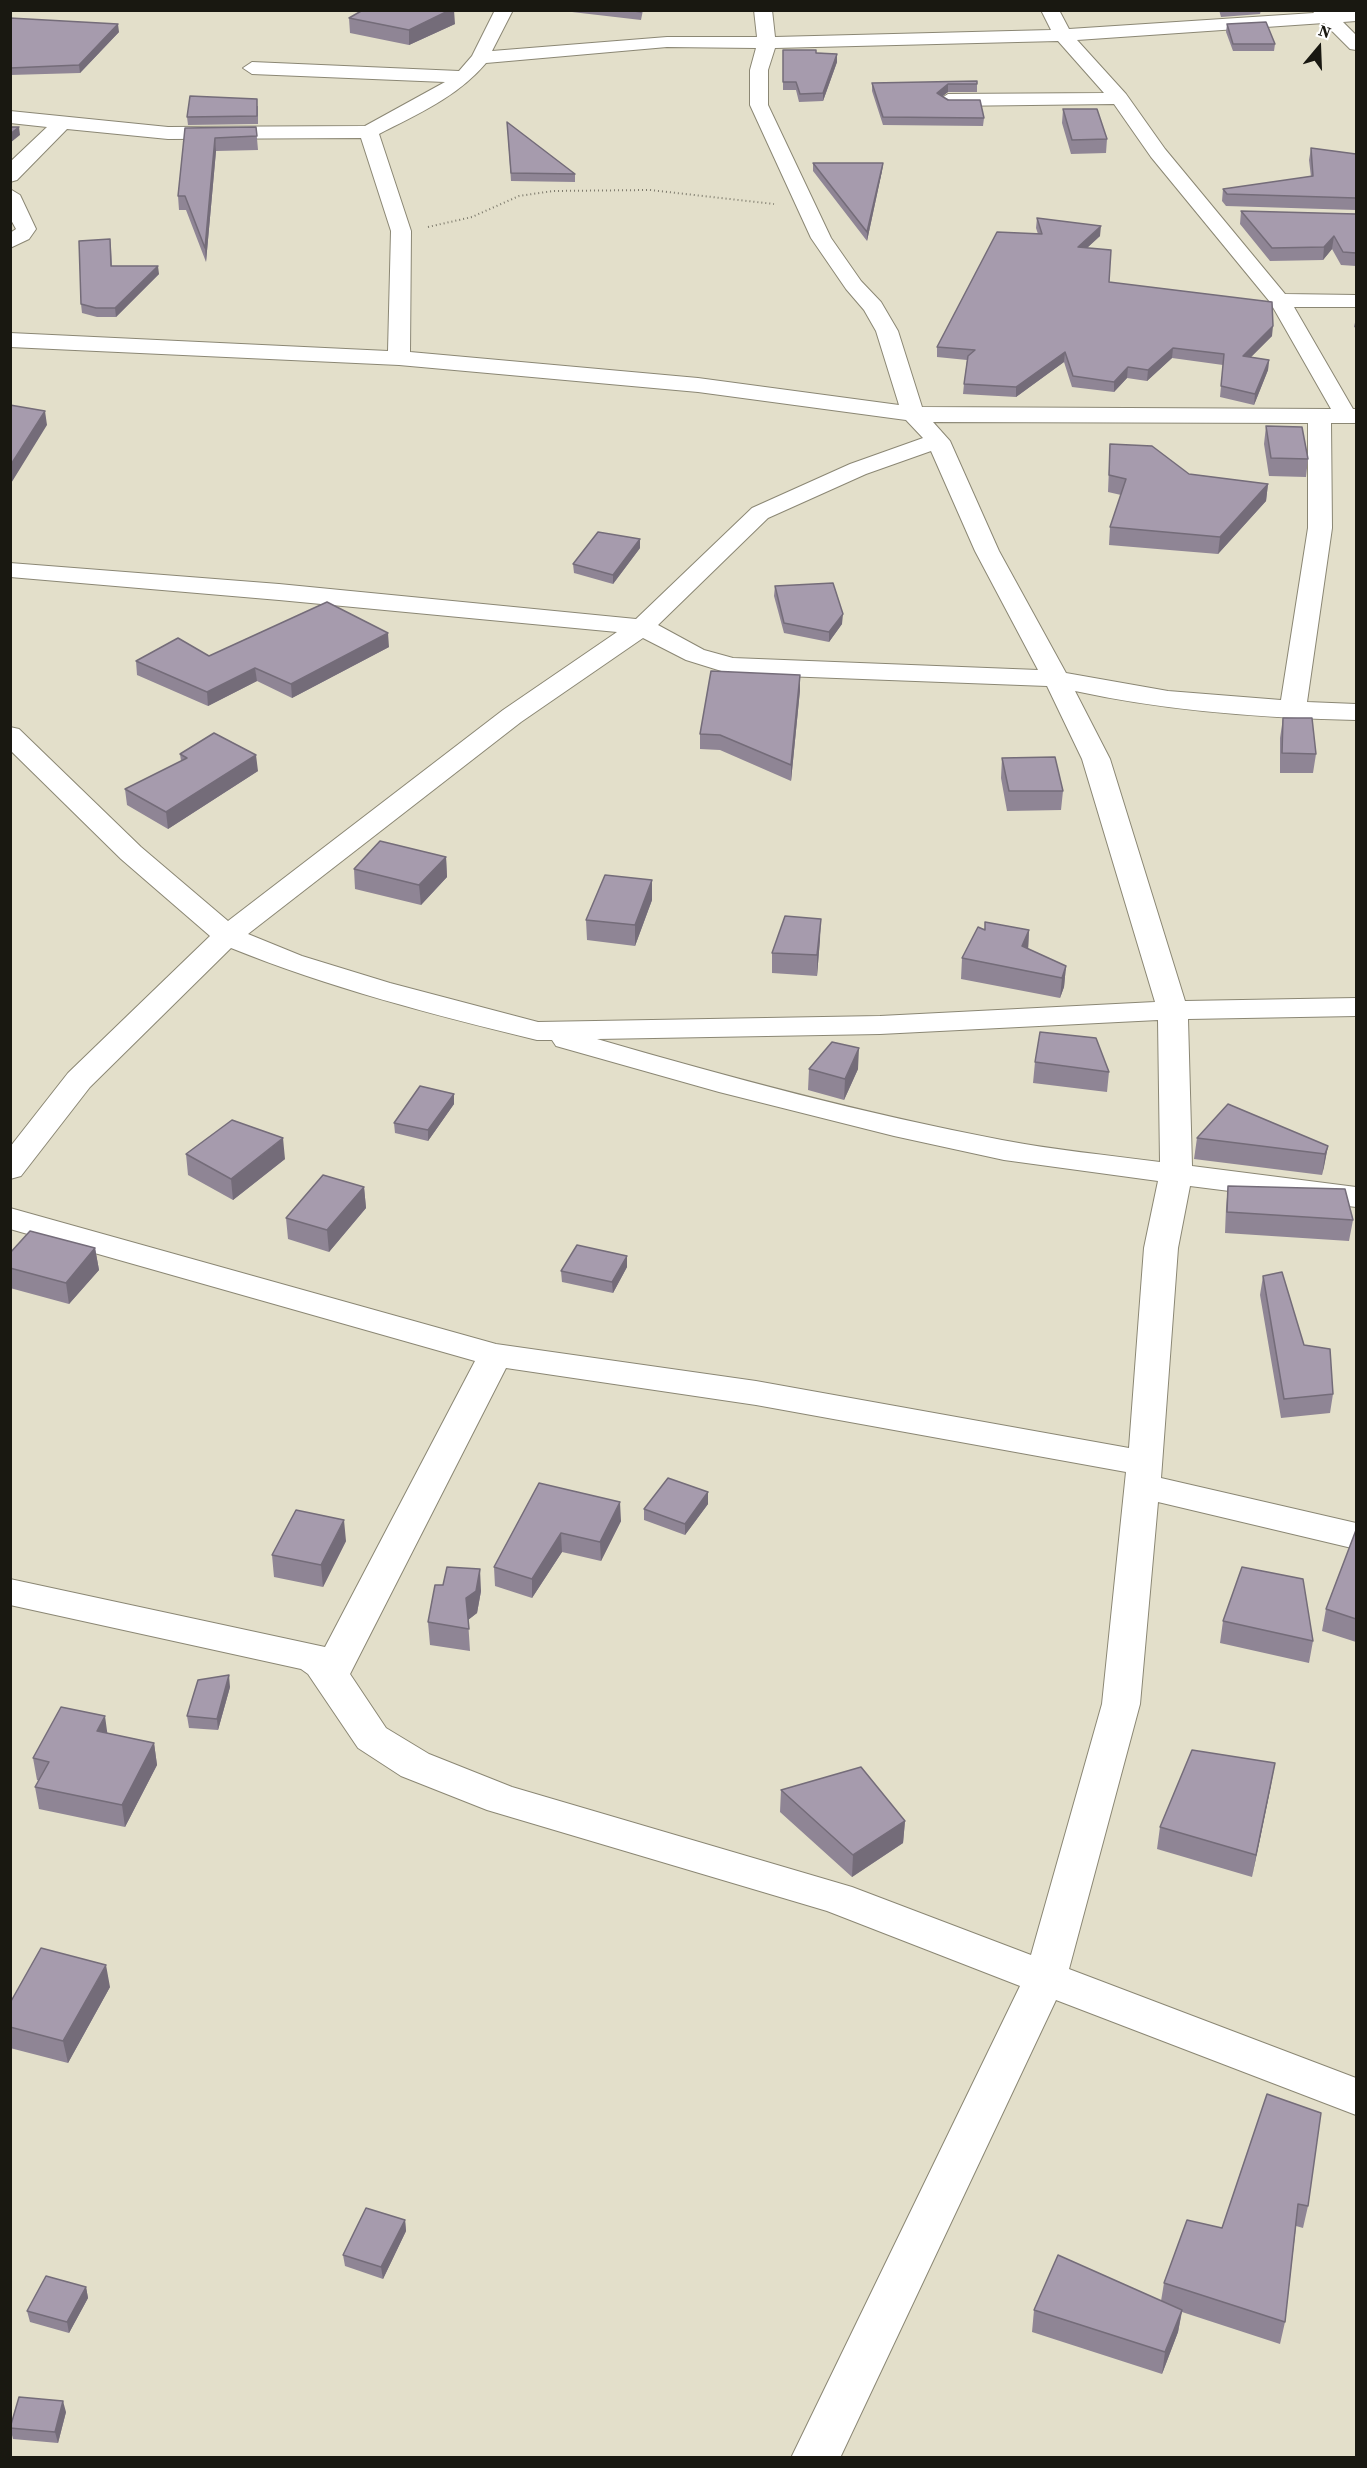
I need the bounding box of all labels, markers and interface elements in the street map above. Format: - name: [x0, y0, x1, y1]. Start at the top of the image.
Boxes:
- north arrow: [1289, 18, 1349, 78]
- text: N: [1316, 19, 1334, 43]

